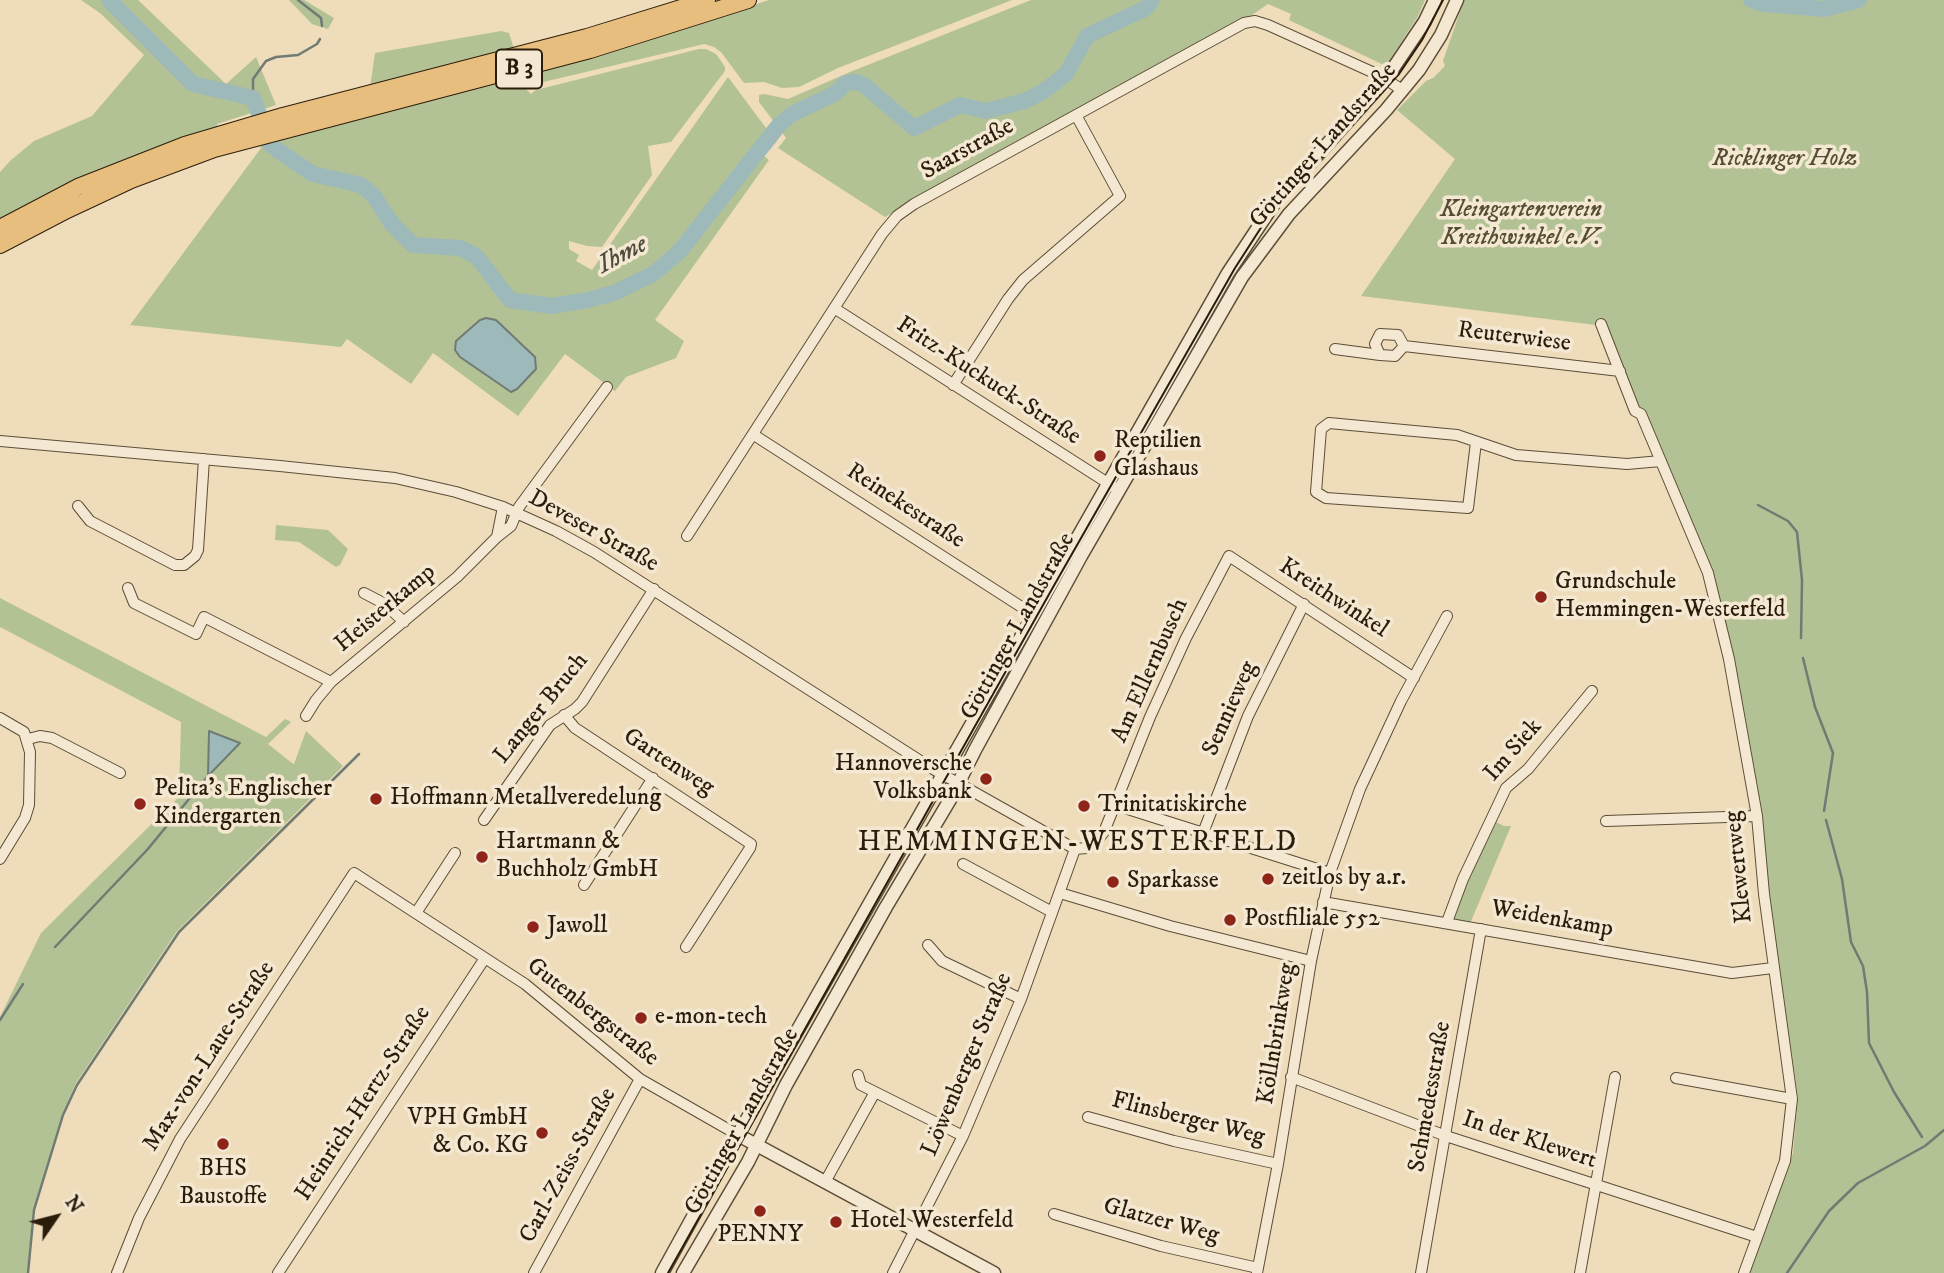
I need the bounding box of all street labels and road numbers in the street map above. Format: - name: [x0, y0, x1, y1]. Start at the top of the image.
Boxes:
- road number: B 3: [496, 50, 542, 88]
- street label: Göttinger Landstraße: [1244, 58, 1404, 234]
- street label: Saarstraße: [917, 113, 1019, 187]
- street label: Fritz-Kuckuck-Straße: [890, 312, 1086, 452]
- street label: Reuterwiese: [1456, 317, 1572, 359]
- street label: Reinekestraße: [840, 458, 970, 556]
- street label: Deveser Straße: [523, 484, 663, 580]
- street label: Göttinger Landstraße: [956, 528, 1082, 726]
- street label: Kreithwinkel: [1273, 553, 1393, 645]
- street label: Heisterkamp: [330, 559, 442, 659]
- street label: Am Ellernbusch: [1106, 594, 1196, 748]
- street label: Langer Bruch: [489, 648, 595, 770]
- street label: Sennieweg: [1197, 657, 1265, 761]
- street label: Im Siek: [1479, 714, 1549, 788]
- street label: Gartenweg: [617, 723, 719, 803]
- street label: Klewertweg: [1720, 809, 1760, 925]
- street label: Weidenkamp: [1489, 895, 1615, 945]
- street label: Gutenbergstraße: [520, 953, 664, 1073]
- street label: Max-von-Laue-Straße: [138, 957, 282, 1157]
- street label: Köllnbrinkweg: [1253, 961, 1303, 1107]
- street label: Löwenberger Straße: [916, 969, 1020, 1161]
- street label: Heinrich-Hertz-Straße: [290, 1001, 438, 1207]
- street label: Schmedesstraße: [1404, 1019, 1458, 1175]
- street label: Göttinger Landstraße: [680, 1023, 806, 1221]
- street label: Carl-Zeiss-Straße: [514, 1083, 624, 1249]
- street label: Flinsberger Weg: [1108, 1087, 1268, 1153]
- street label: In der Klewert: [1458, 1106, 1600, 1176]
- street label: Glatzer Weg: [1100, 1193, 1222, 1251]

